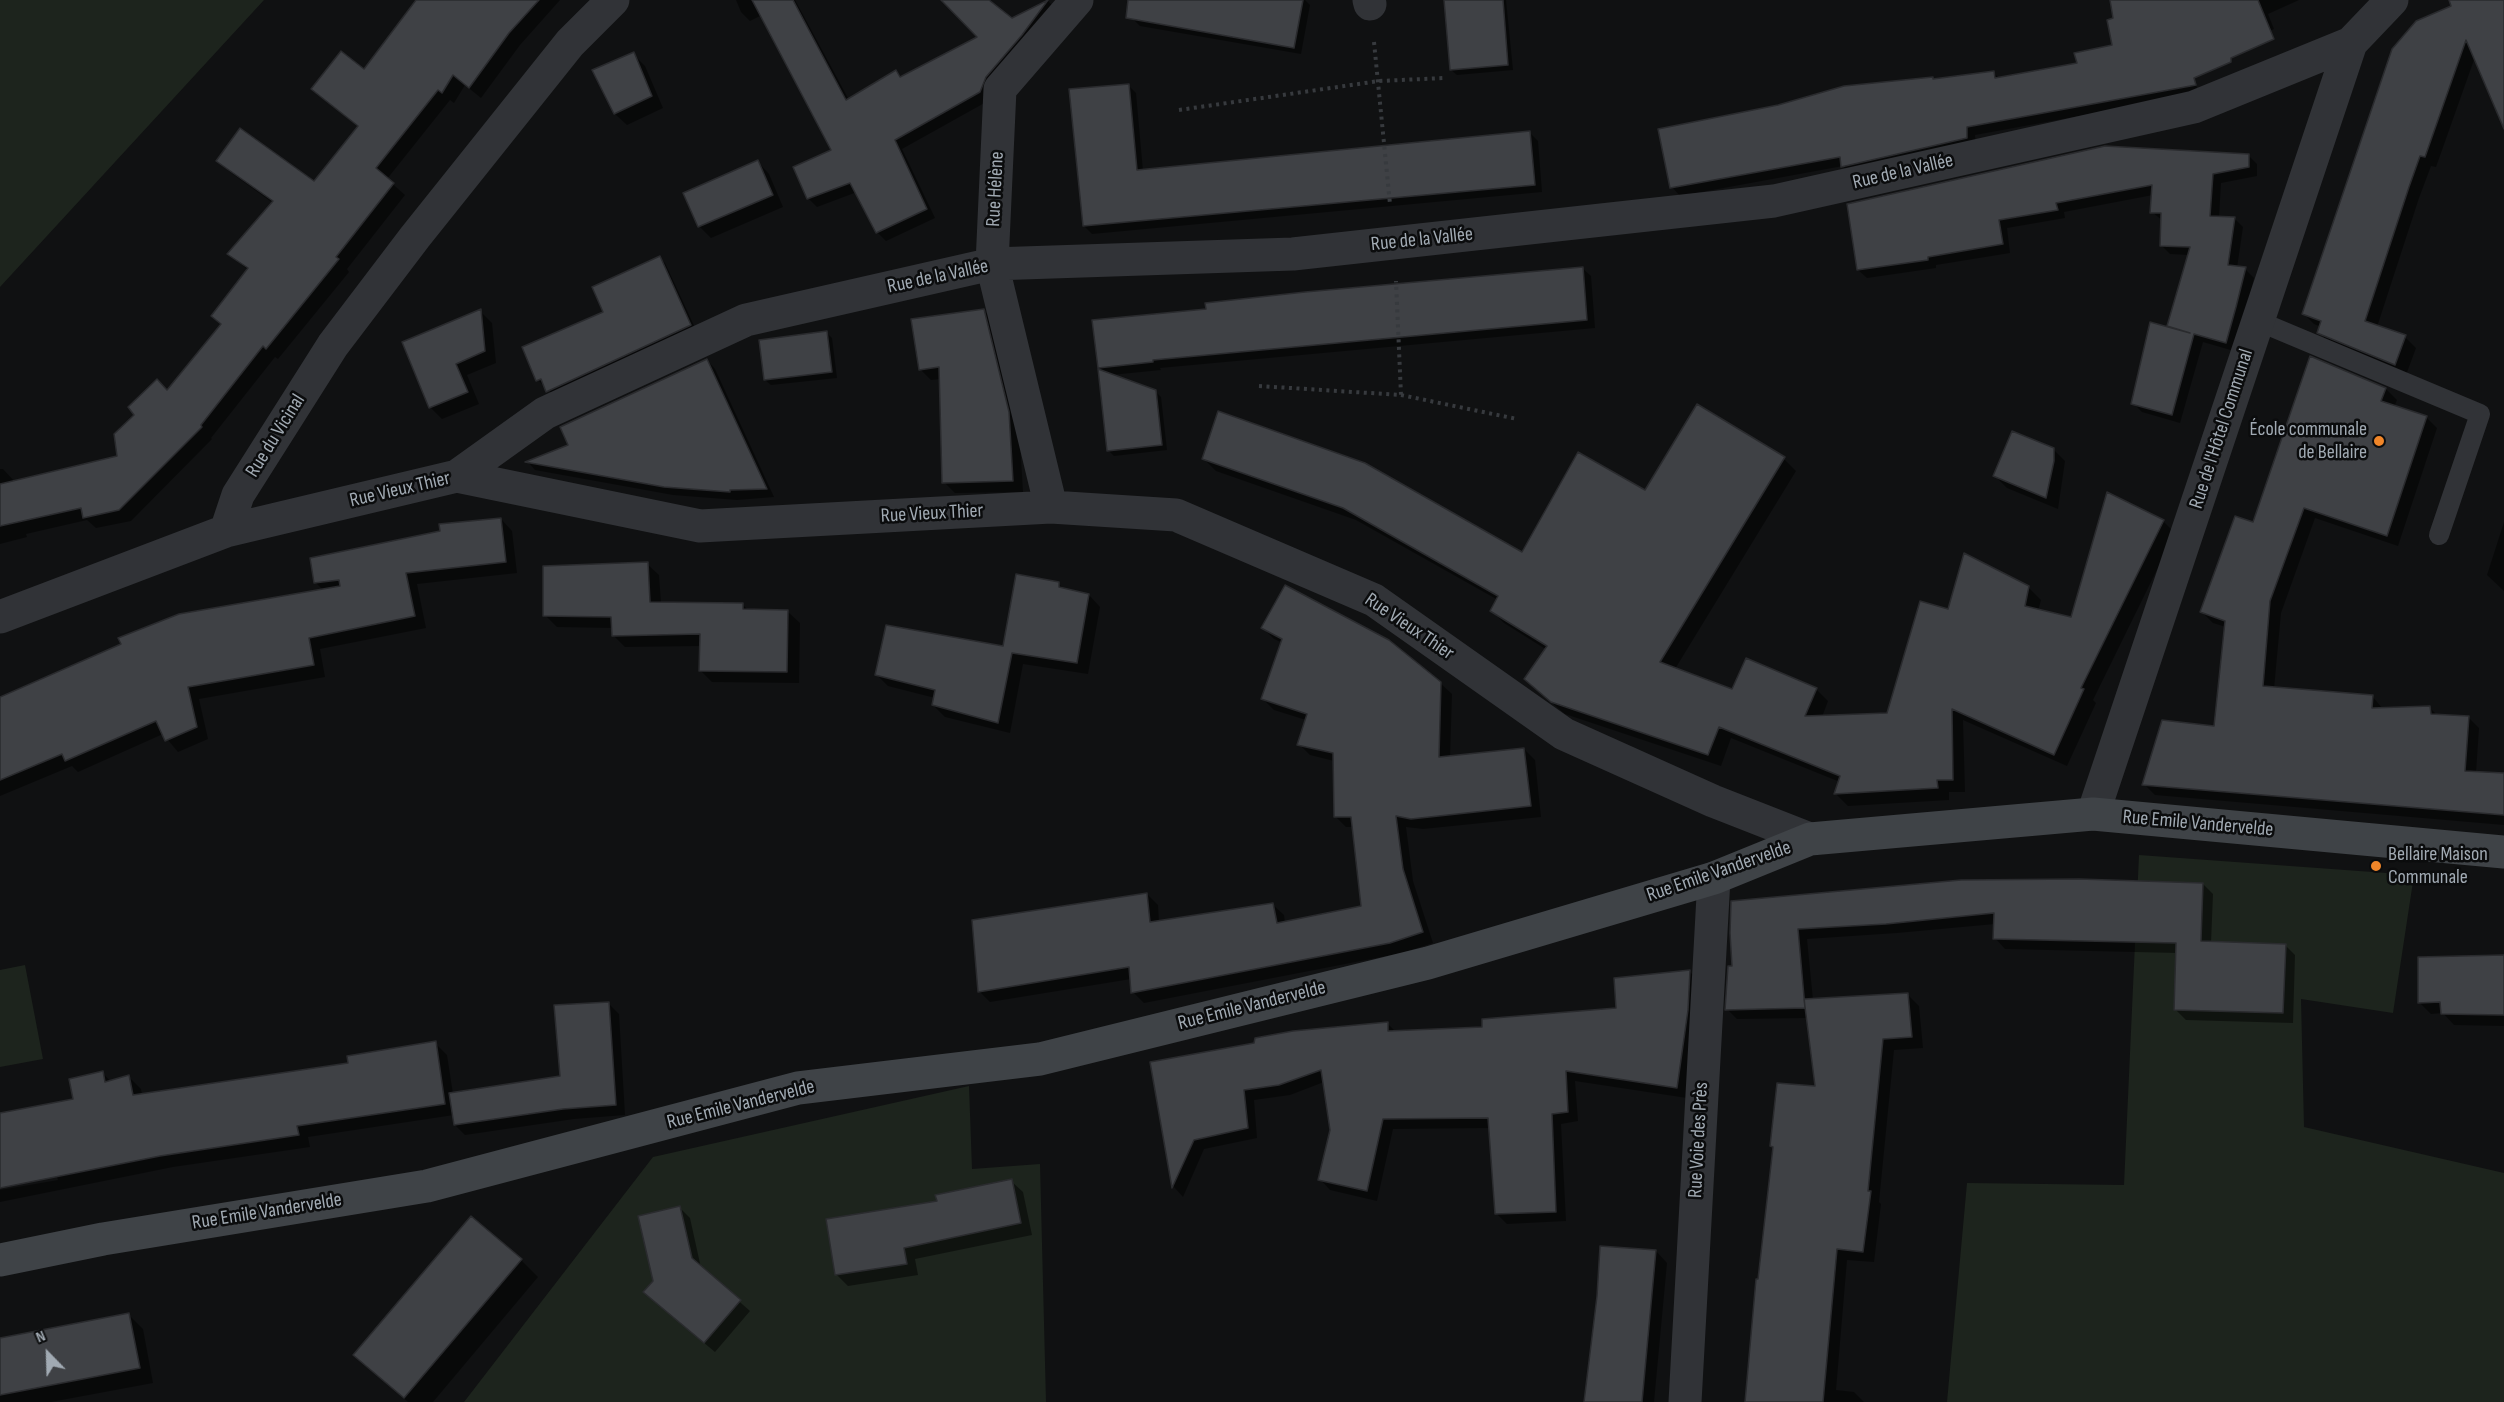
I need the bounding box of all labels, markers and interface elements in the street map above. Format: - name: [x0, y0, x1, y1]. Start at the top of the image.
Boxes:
- street label: Rue de la Vallée: [1850, 149, 1956, 195]
- street label: Rue Hélène: [982, 151, 1010, 227]
- street label: Rue de la Vallée: [1370, 223, 1474, 257]
- street label: Rue de la Vallée: [885, 255, 991, 299]
- street label: Rue de l'Hôtel Communal: [2185, 346, 2259, 512]
- street label: Rue du Vicinal: [241, 390, 311, 482]
- place label: École communale de Bellaire: [2249, 418, 2367, 465]
- marker: École communale de Bellaire: [2372, 434, 2386, 448]
- street label: Rue Vieux Thier: [347, 467, 453, 513]
- street label: Rue Vieux Thier: [880, 499, 984, 529]
- street label: Rue Vieux Thier: [1360, 588, 1458, 666]
- street label: Rue Emile Vandervelde: [2122, 805, 2274, 843]
- street label: Rue Emile Vandervelde: [1644, 836, 1794, 908]
- place label: Bellaire Maison Communale: [2388, 843, 2488, 890]
- marker: Bellaire Maison Communale: [2369, 859, 2383, 873]
- street label: Rue Emile Vandervelde: [1176, 976, 1328, 1036]
- street label: Rue Emile Vandervelde: [665, 1075, 817, 1135]
- street label: Rue Voie des Près: [1684, 1081, 1714, 1199]
- street label: Rue Emile Vandervelde: [190, 1188, 344, 1236]
- north arrow: [18, 1324, 78, 1384]
- text: N: [33, 1327, 48, 1347]

